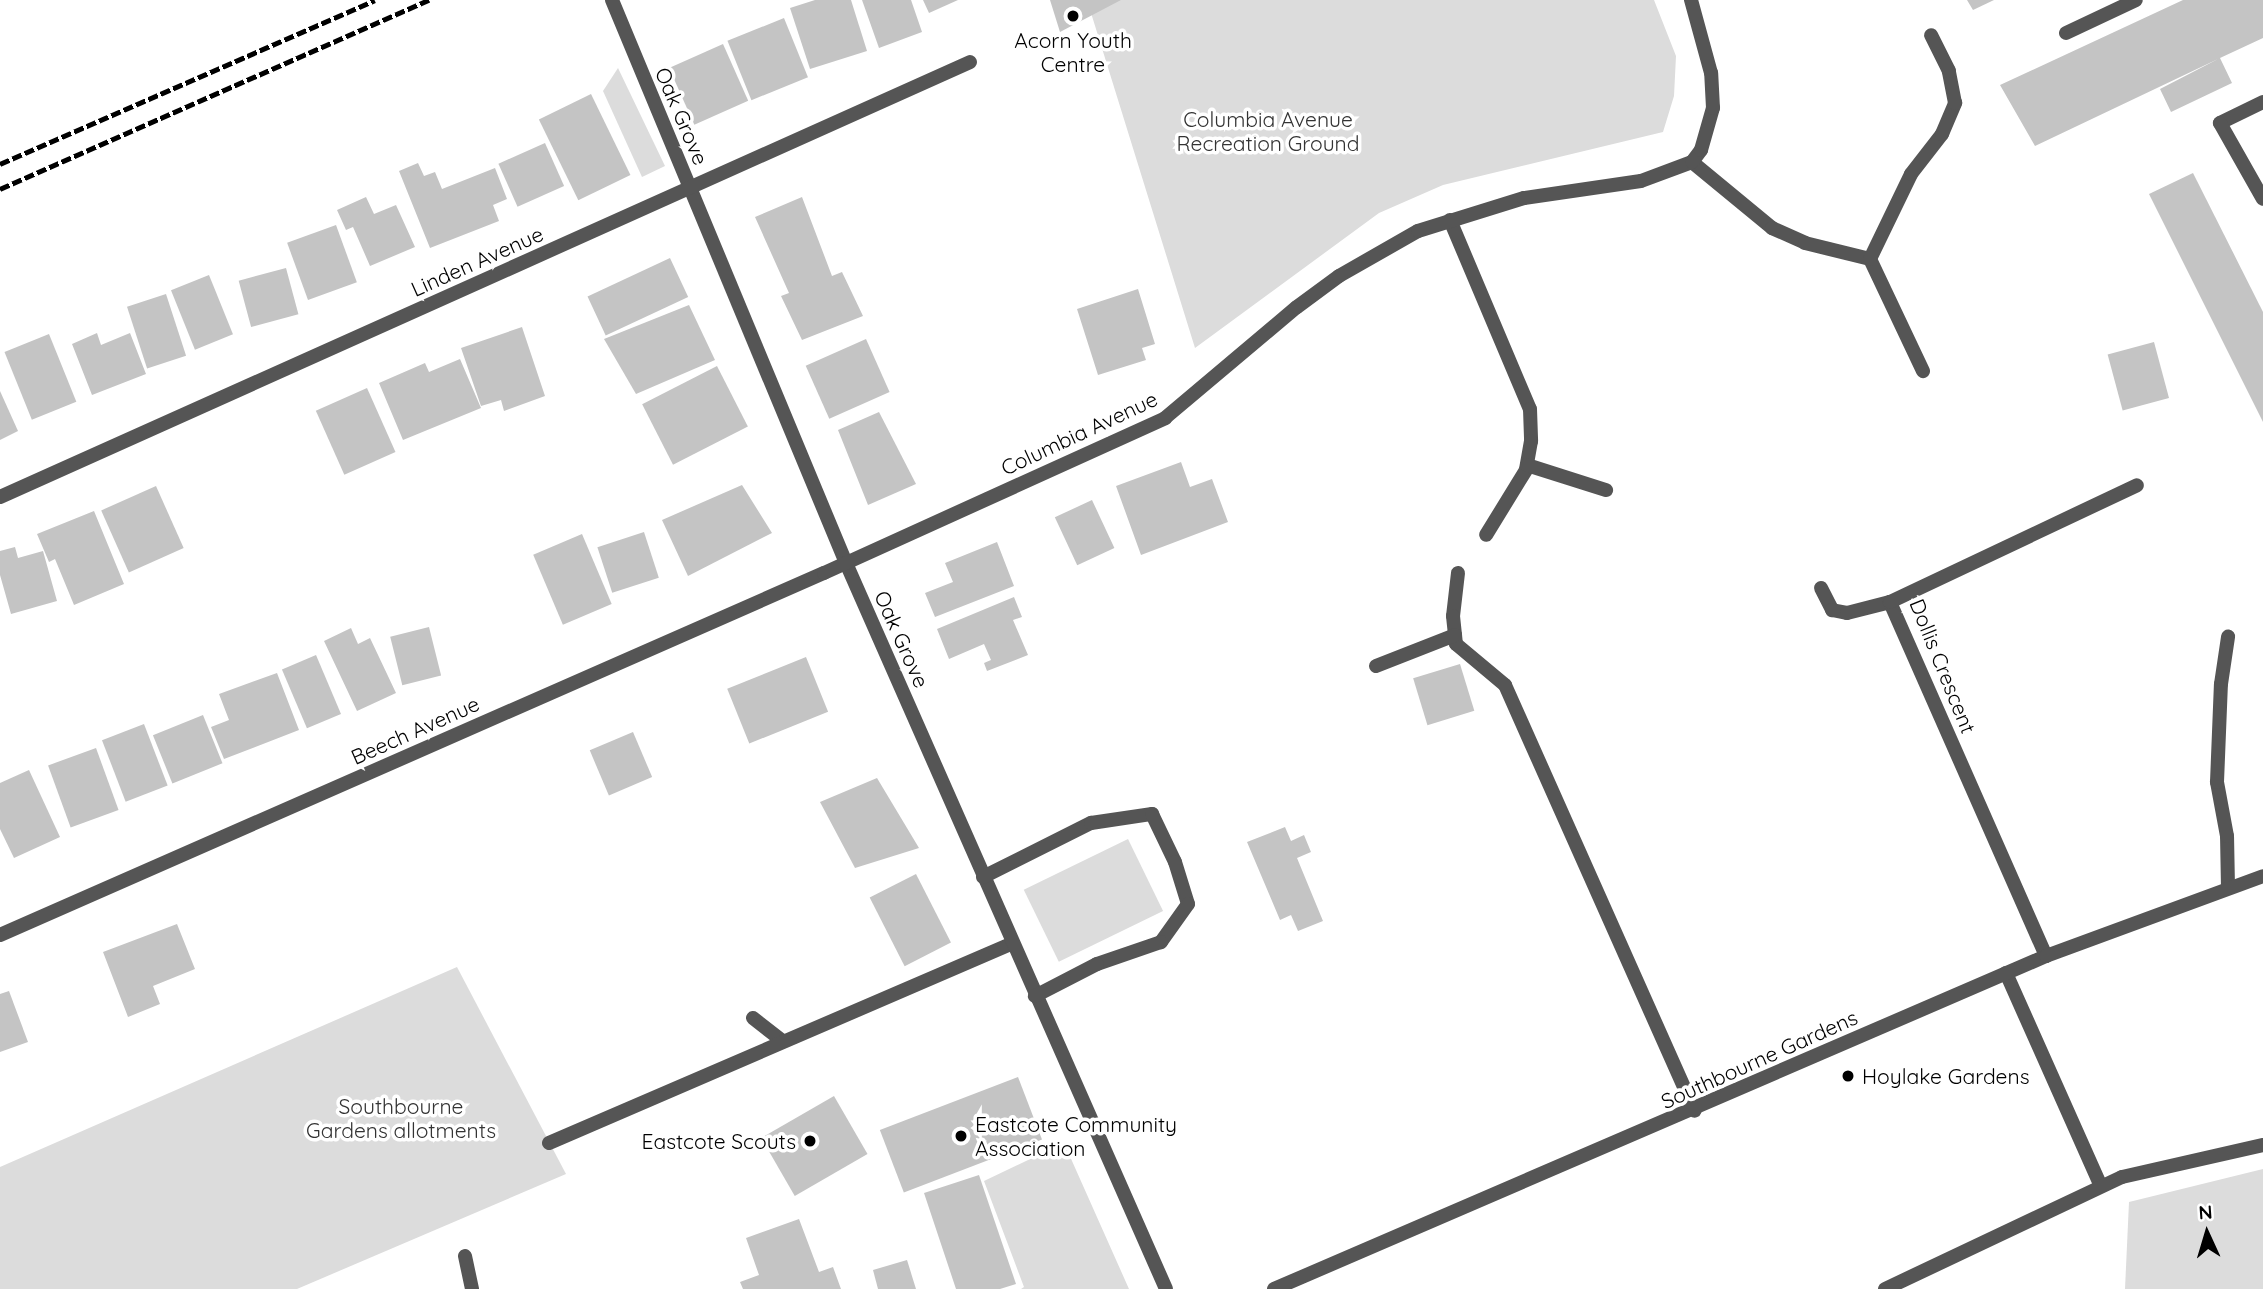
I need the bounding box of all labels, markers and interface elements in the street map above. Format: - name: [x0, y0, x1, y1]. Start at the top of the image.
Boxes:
- marker: Acorn Youth Centre: [1065, 8, 1081, 24]
- place label: Acorn Youth Centre: [1014, 27, 1132, 77]
- street label: Oak Grove: [650, 63, 714, 169]
- park label: Columbia Avenue Recreation Ground: [1177, 106, 1359, 156]
- street label: Linden Avenue: [407, 221, 547, 301]
- street label: Columbia Avenue: [997, 386, 1161, 480]
- street label: Oak Grove: [869, 587, 935, 691]
- street label: Dollis Crescent: [1905, 595, 1981, 737]
- street label: Beech Avenue: [347, 690, 483, 770]
- street label: Southbourne Gardens: [1657, 1004, 1861, 1114]
- place label: Hoylake Gardens: [1862, 1063, 2029, 1089]
- marker: Hoylake Gardens: [1840, 1068, 1856, 1084]
- park label: Southbourne Gardens allotments: [306, 1093, 496, 1143]
- place label: Eastcote Community Association: [975, 1111, 1177, 1161]
- place label: Eastcote Scouts: [642, 1128, 796, 1154]
- marker: Eastcote Community Association: [953, 1128, 969, 1144]
- marker: Eastcote Scouts: [802, 1133, 818, 1149]
- north arrow: [2172, 1198, 2242, 1268]
- text: N: [2198, 1200, 2213, 1225]

